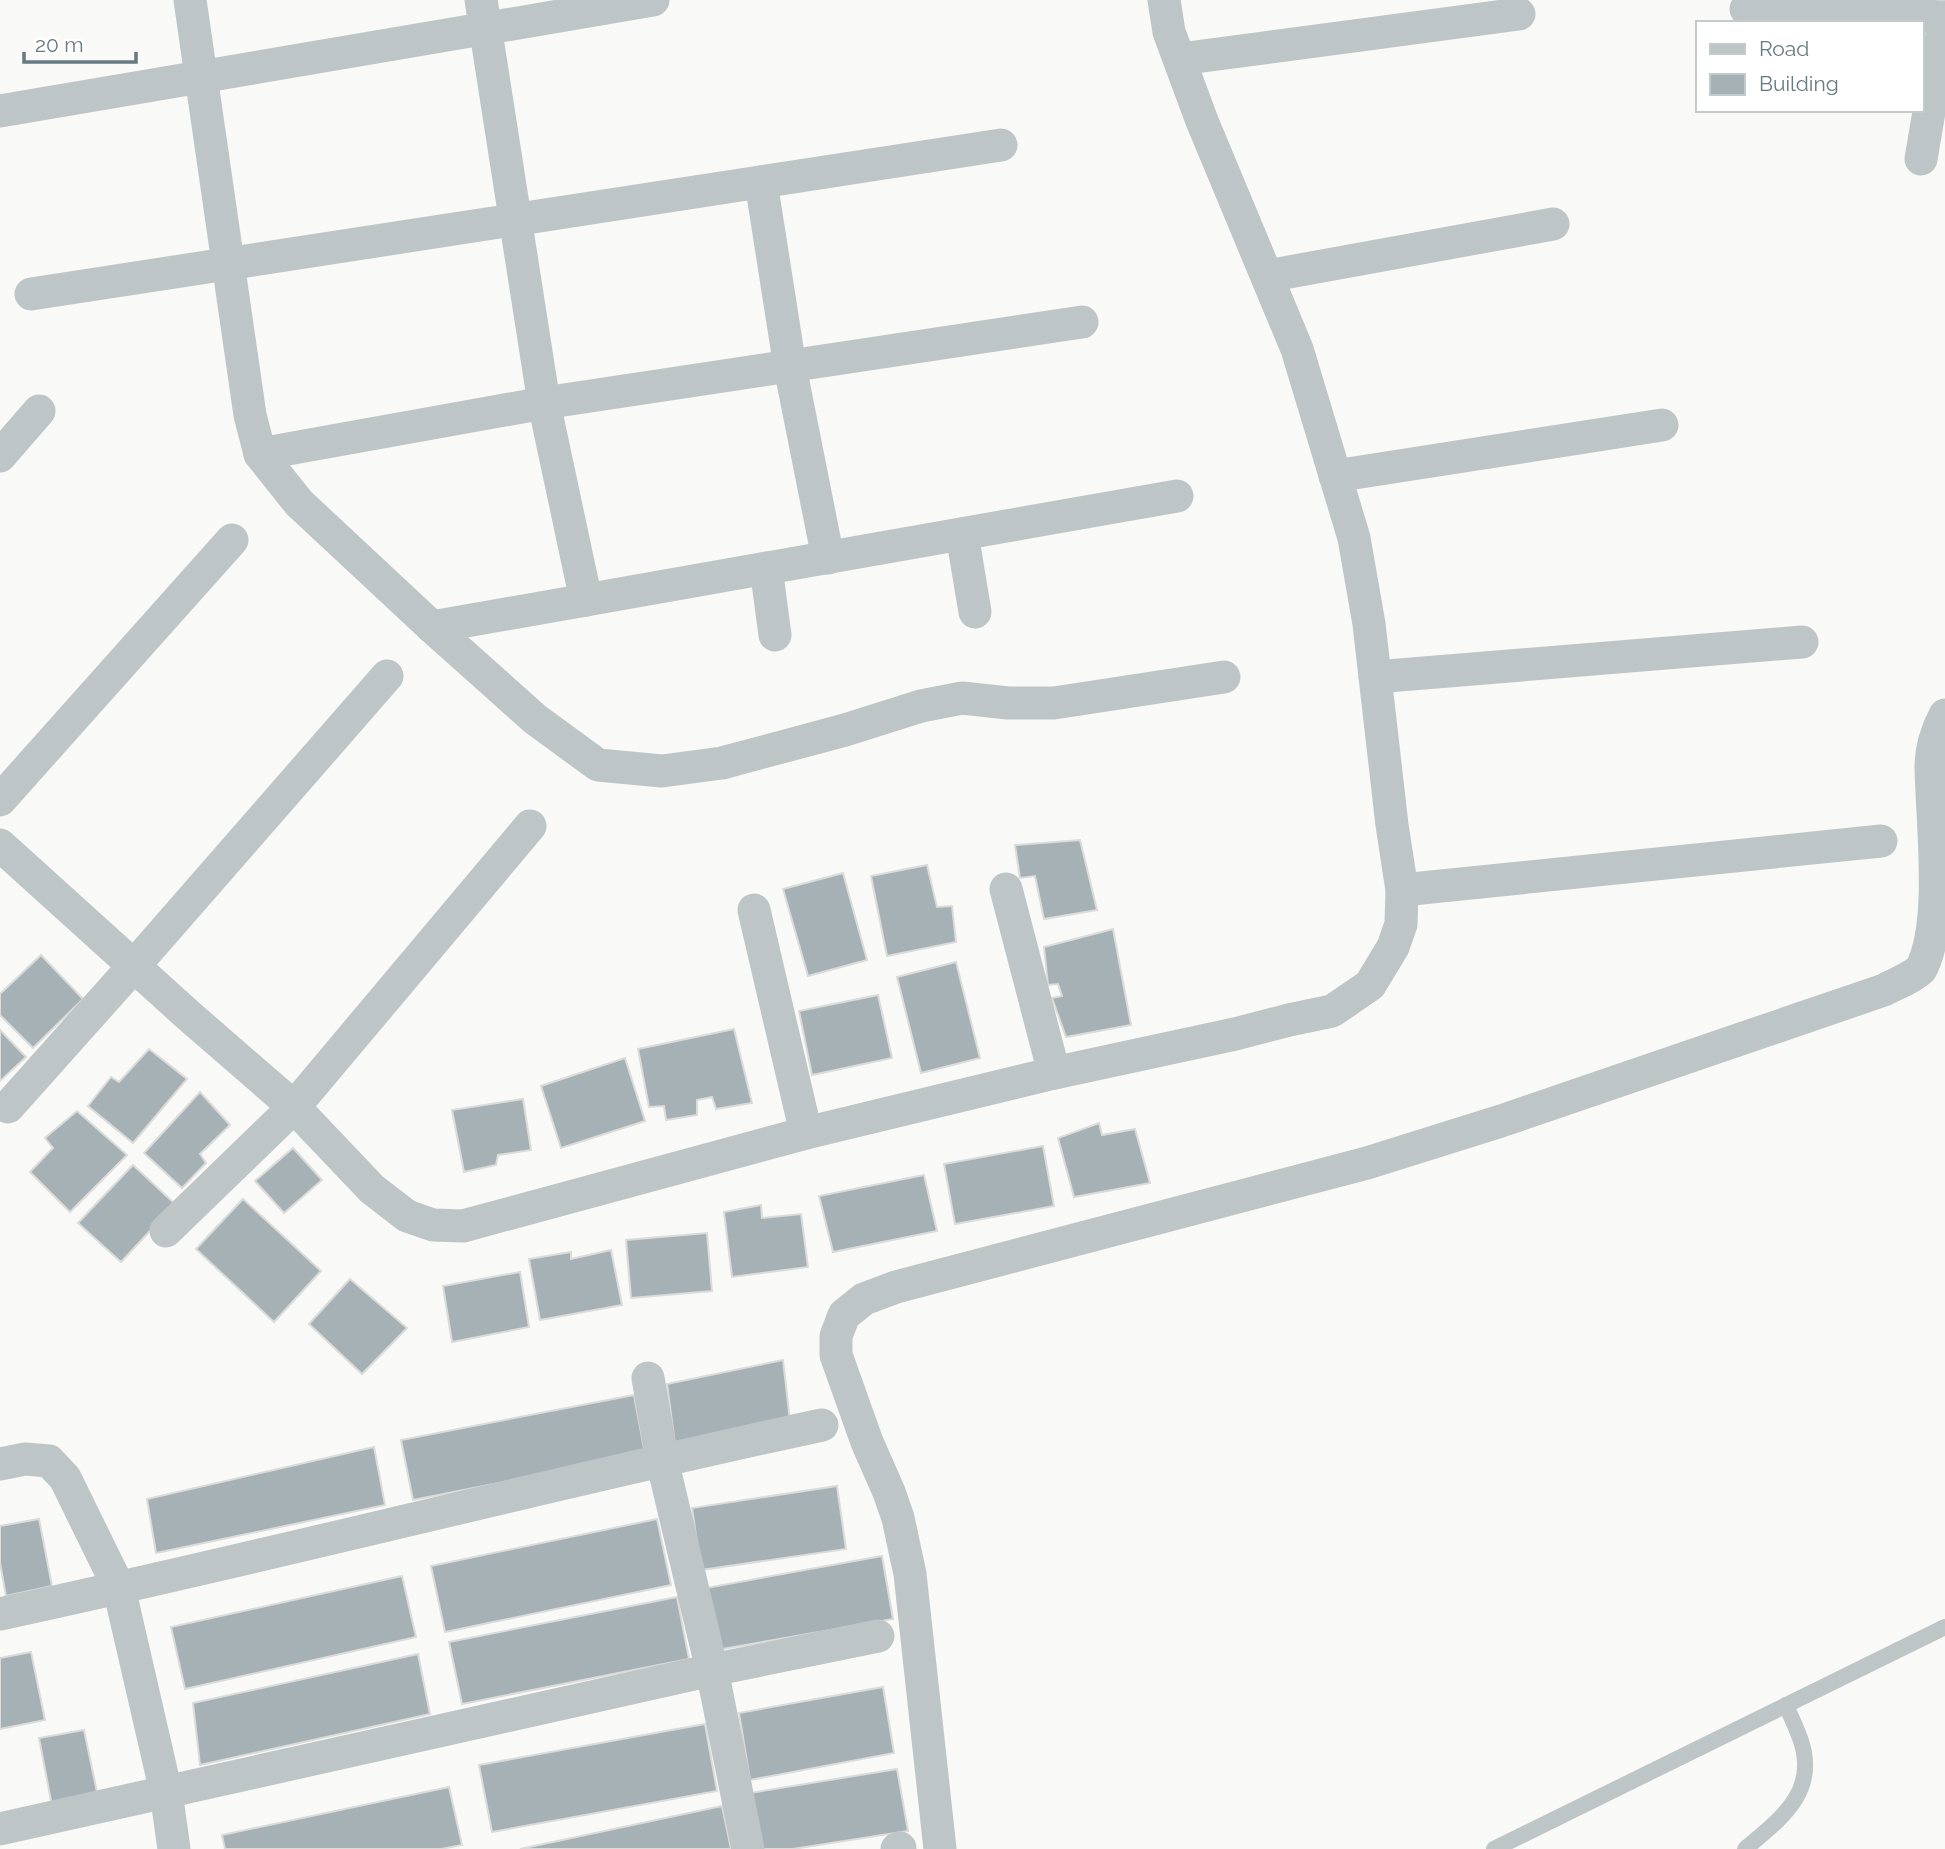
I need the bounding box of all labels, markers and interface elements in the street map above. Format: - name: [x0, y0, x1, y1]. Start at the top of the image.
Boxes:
- scale bar: [24, 21, 136, 65]
- legend: [1696, 21, 1924, 112]
- text: 20 m: [35, 32, 83, 57]
- text: Road: [1759, 36, 1809, 61]
- text: Building: [1759, 71, 1839, 96]

